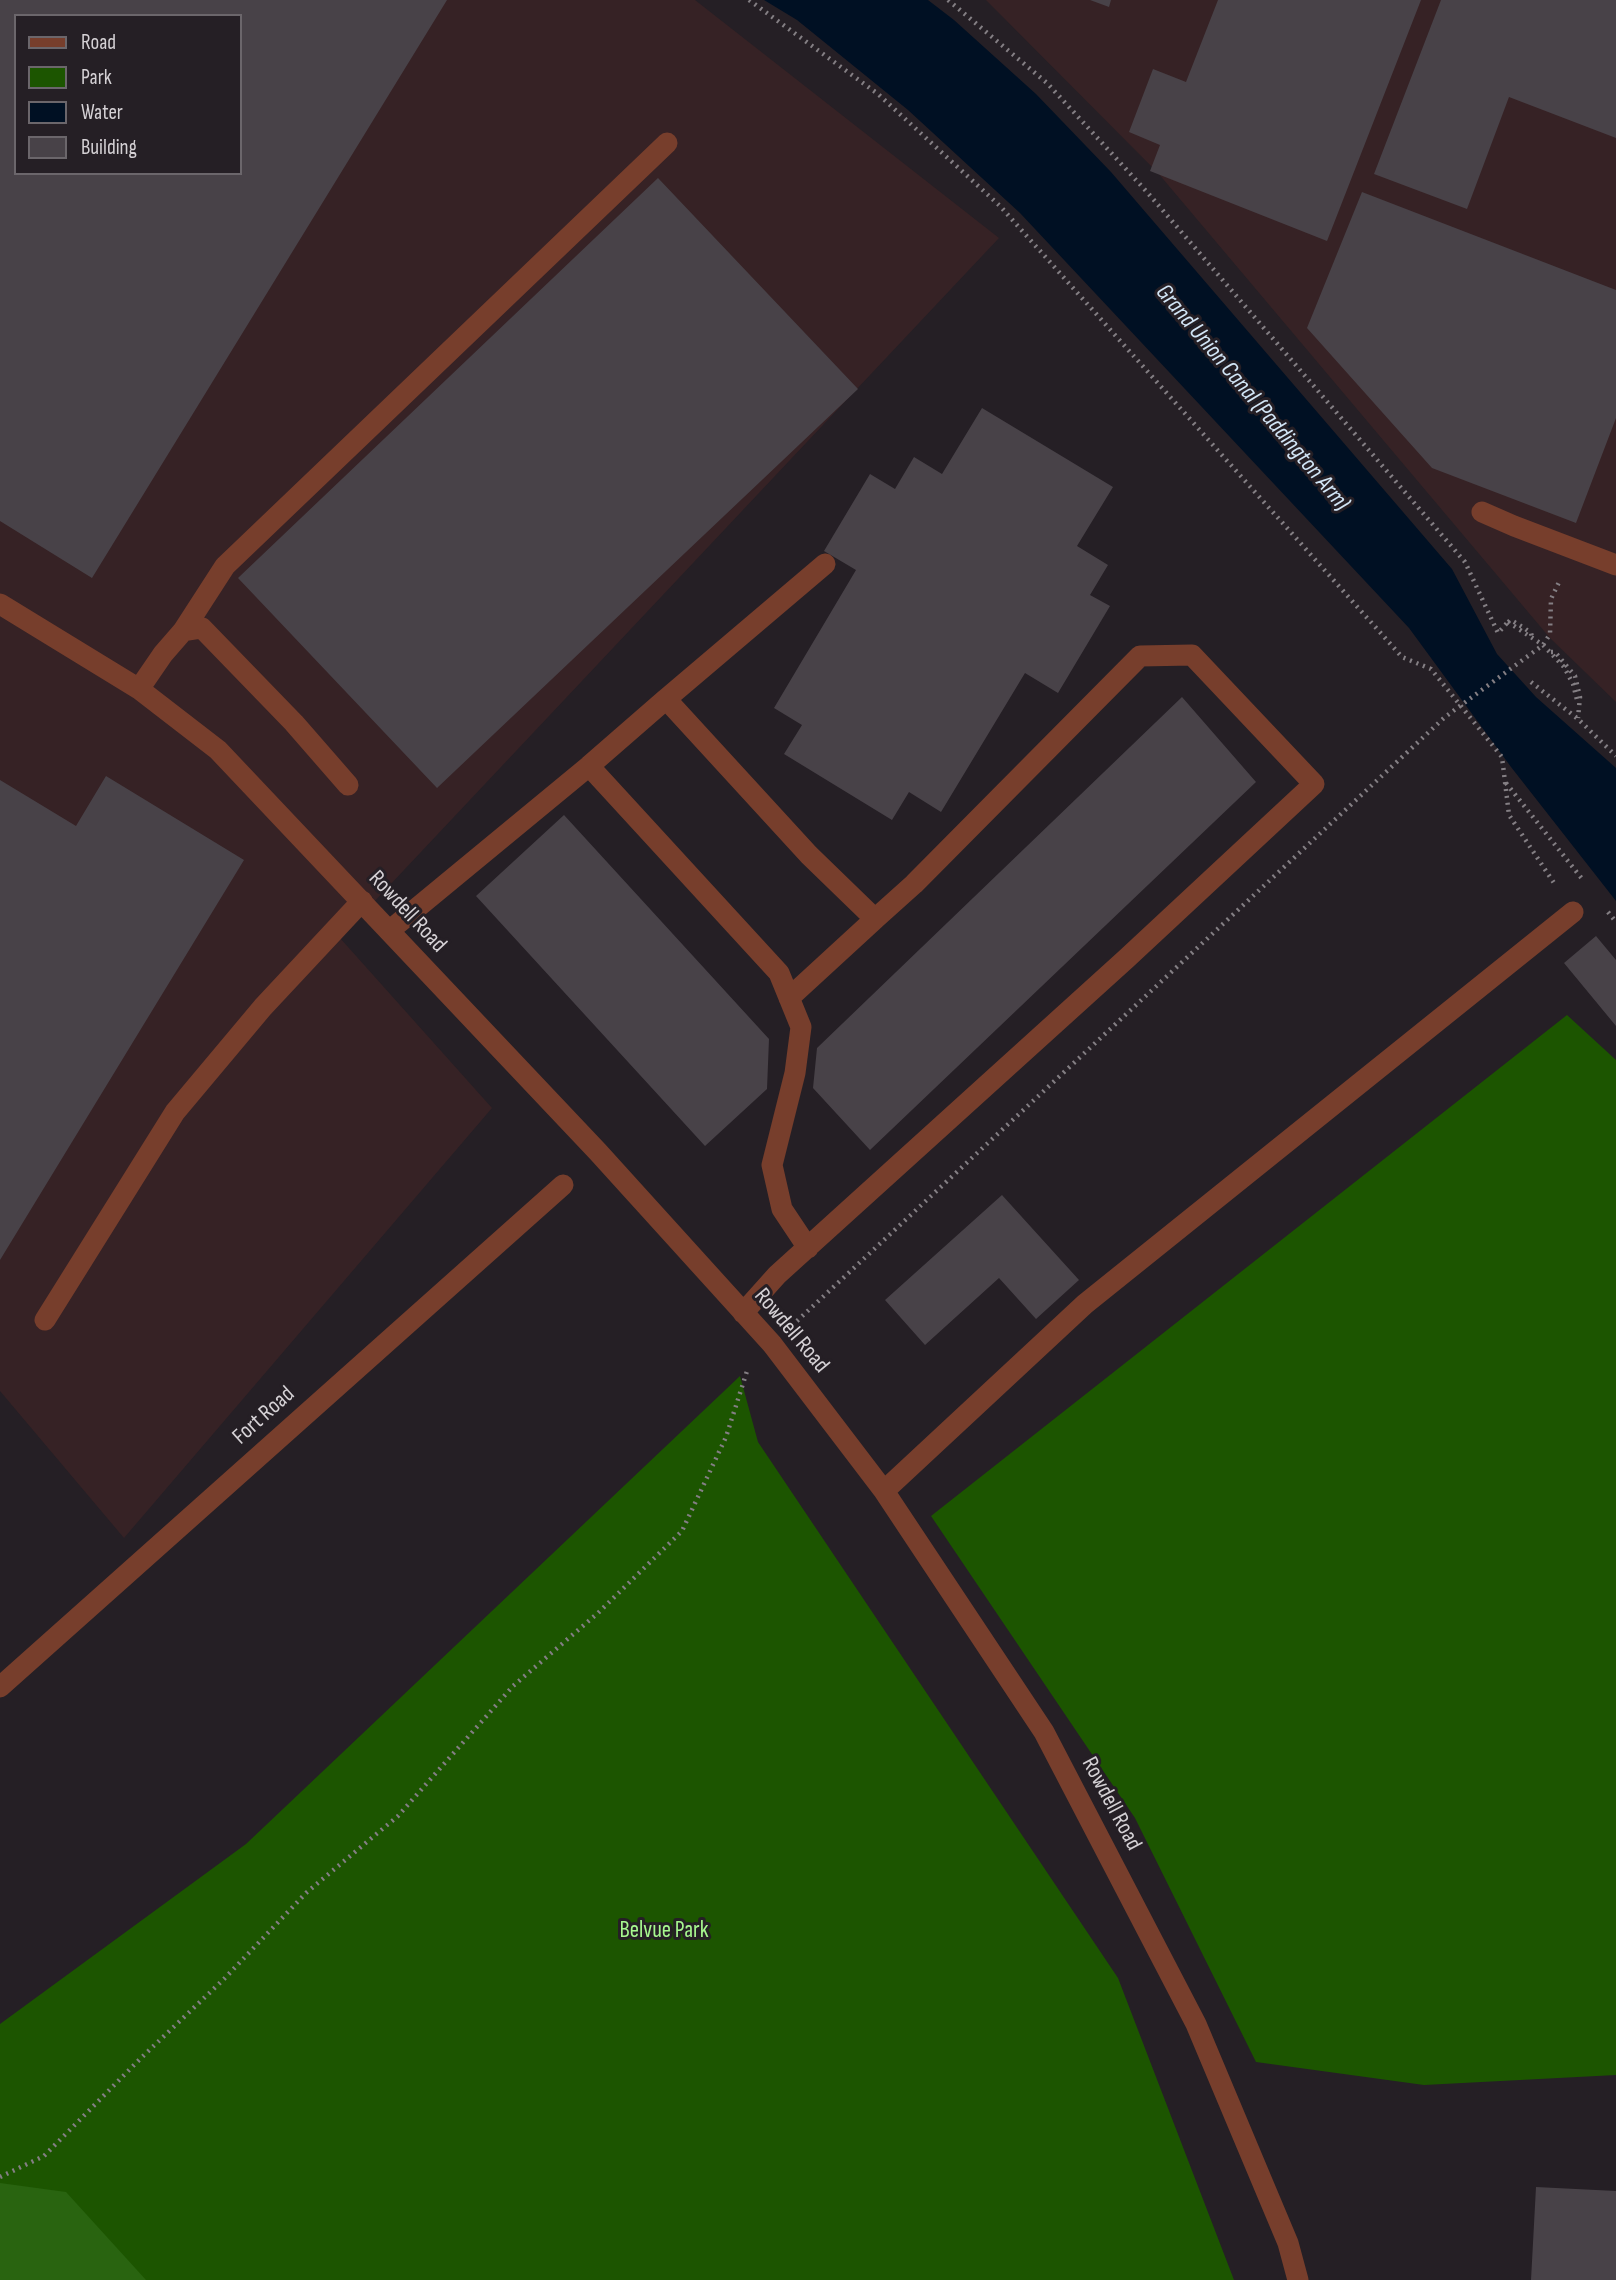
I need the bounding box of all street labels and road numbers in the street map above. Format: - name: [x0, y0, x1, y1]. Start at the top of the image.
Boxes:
- street label: Rowdell Road: [362, 865, 452, 959]
- street label: Rowdell Road: [748, 1283, 834, 1379]
- street label: Fort Road: [227, 1381, 301, 1451]
- street label: Rowdell Road: [1075, 1752, 1147, 1856]

